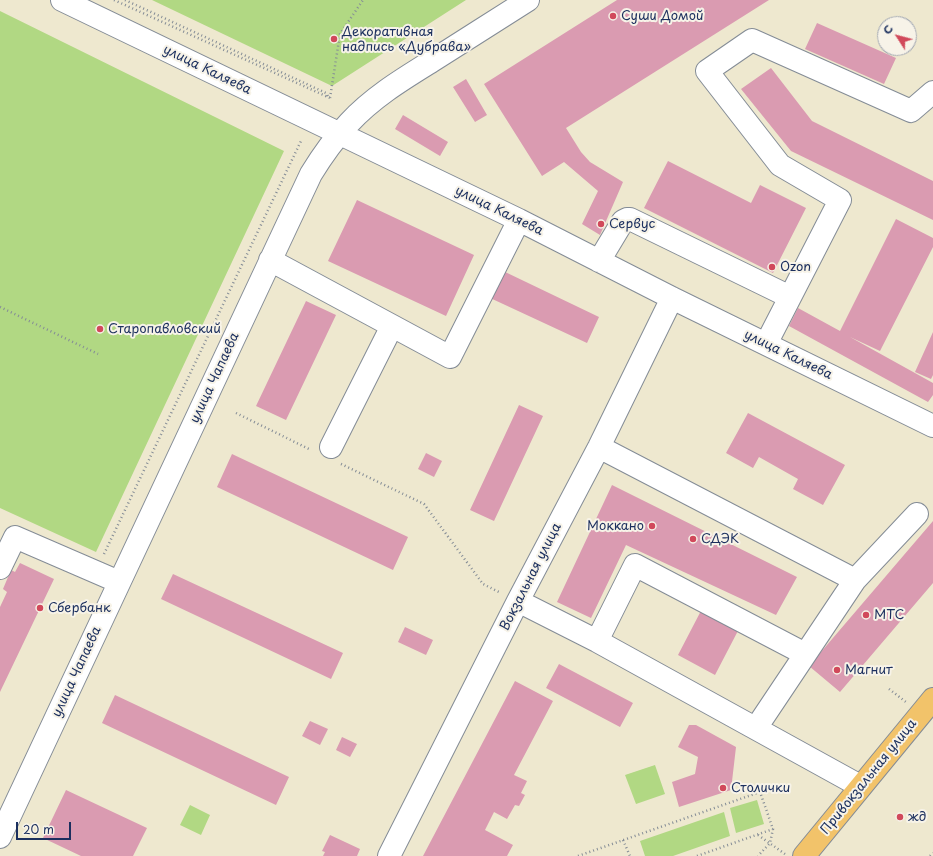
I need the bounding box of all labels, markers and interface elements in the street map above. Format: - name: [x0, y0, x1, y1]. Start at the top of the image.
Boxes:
- place label: Суши Домой: [621, 8, 704, 24]
- marker: Суши Домой: [608, 11, 618, 21]
- north arrow: [877, 16, 917, 56]
- text: С: [878, 21, 897, 38]
- place label: Декоративная надпись «Дубрава»: [342, 24, 471, 55]
- marker: Декоративная надпись «Дубрава»: [329, 34, 339, 44]
- street label: улица Каляева: [160, 42, 254, 98]
- street label: улица Каляева: [452, 183, 546, 239]
- place label: Сервус: [609, 216, 655, 232]
- marker: Сервус: [596, 219, 606, 229]
- place label: Ozon: [780, 259, 811, 275]
- marker: Ozon: [767, 262, 777, 272]
- place label: Старопавловский: [108, 321, 221, 337]
- marker: Старопавловский: [95, 324, 105, 334]
- street label: улица Каляева: [741, 327, 835, 383]
- street label: улица Чапаева: [187, 330, 243, 426]
- place label: Моккано: [587, 518, 644, 534]
- street label: Вокзальная улица: [497, 521, 565, 633]
- marker: Моккано: [647, 521, 657, 531]
- place label: СДЭК: [701, 531, 739, 547]
- marker: СДЭК: [688, 534, 698, 544]
- place label: Сбербанк: [48, 600, 111, 616]
- marker: Сбербанк: [35, 603, 45, 613]
- place label: МТС: [874, 607, 905, 623]
- marker: МТС: [861, 610, 871, 620]
- street label: улица Чапаева: [49, 624, 105, 720]
- place label: Магнит: [845, 662, 893, 678]
- marker: Магнит: [832, 665, 842, 675]
- street label: Привокзальная улица: [818, 716, 920, 838]
- place label: Столички: [731, 780, 790, 796]
- marker: Столички: [718, 783, 728, 793]
- place label: жд: [908, 809, 926, 825]
- marker: жд: [895, 812, 905, 822]
- scale bar: [18, 814, 73, 840]
- text: 20 m: [23, 820, 54, 838]

